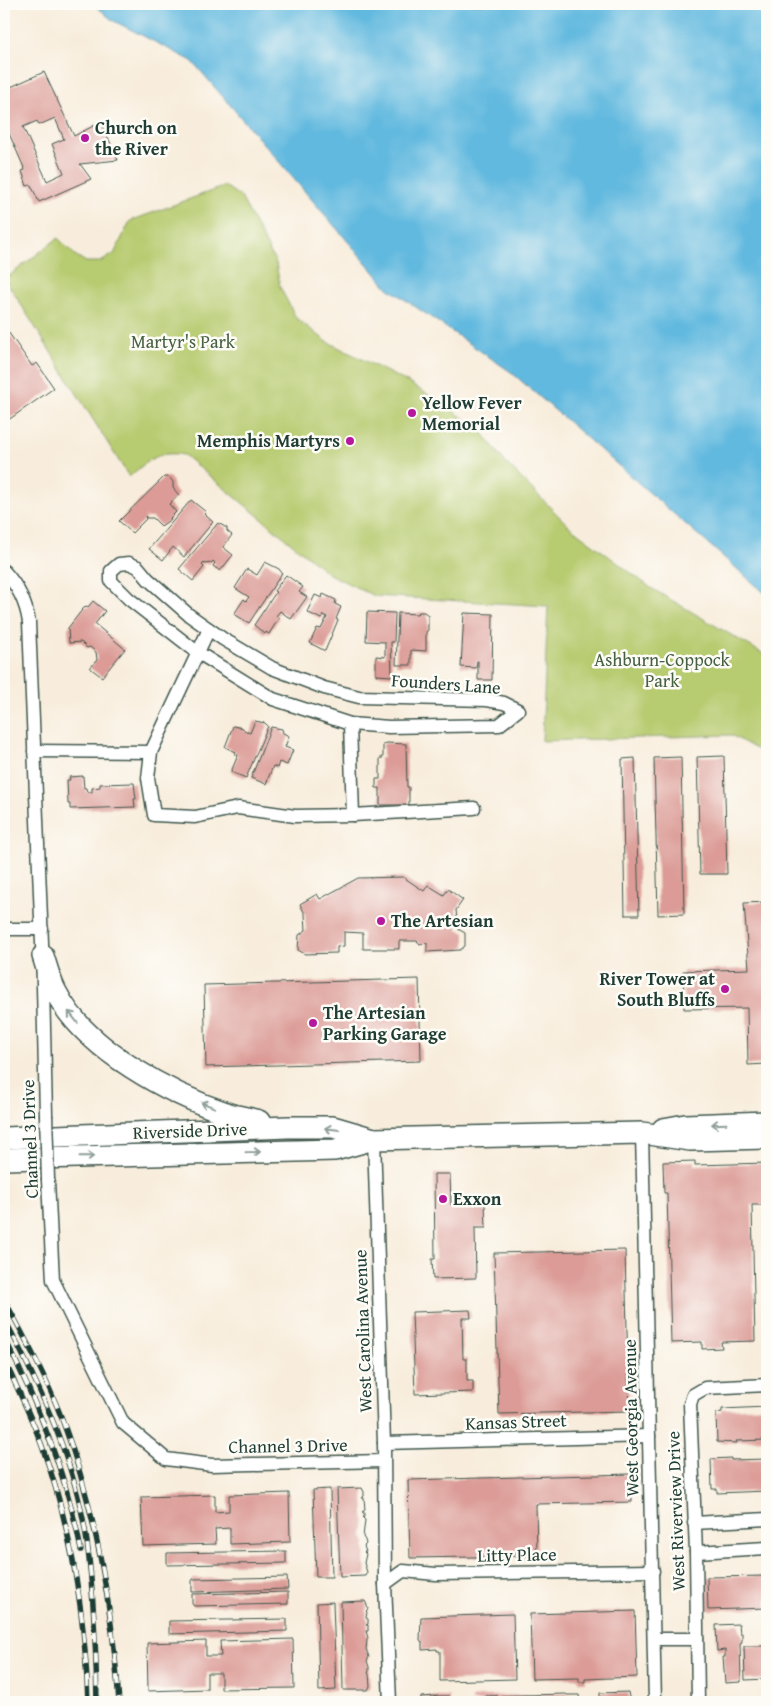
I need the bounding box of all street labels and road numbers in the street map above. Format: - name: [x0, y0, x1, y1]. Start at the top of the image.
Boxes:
- street label: Founders Lane: [390, 666, 502, 701]
- street label: Channel 3 Drive: [14, 1079, 45, 1199]
- street label: Riverside Drive: [132, 1115, 248, 1146]
- street label: West Carolina Avenue: [346, 1249, 379, 1413]
- street label: West Georgia Avenue: [616, 1339, 645, 1497]
- street label: Kansas Street: [465, 1406, 568, 1437]
- street label: Channel 3 Drive: [228, 1431, 348, 1460]
- street label: West Riverview Drive: [659, 1431, 692, 1591]
- street label: Litty Place: [477, 1540, 557, 1569]

